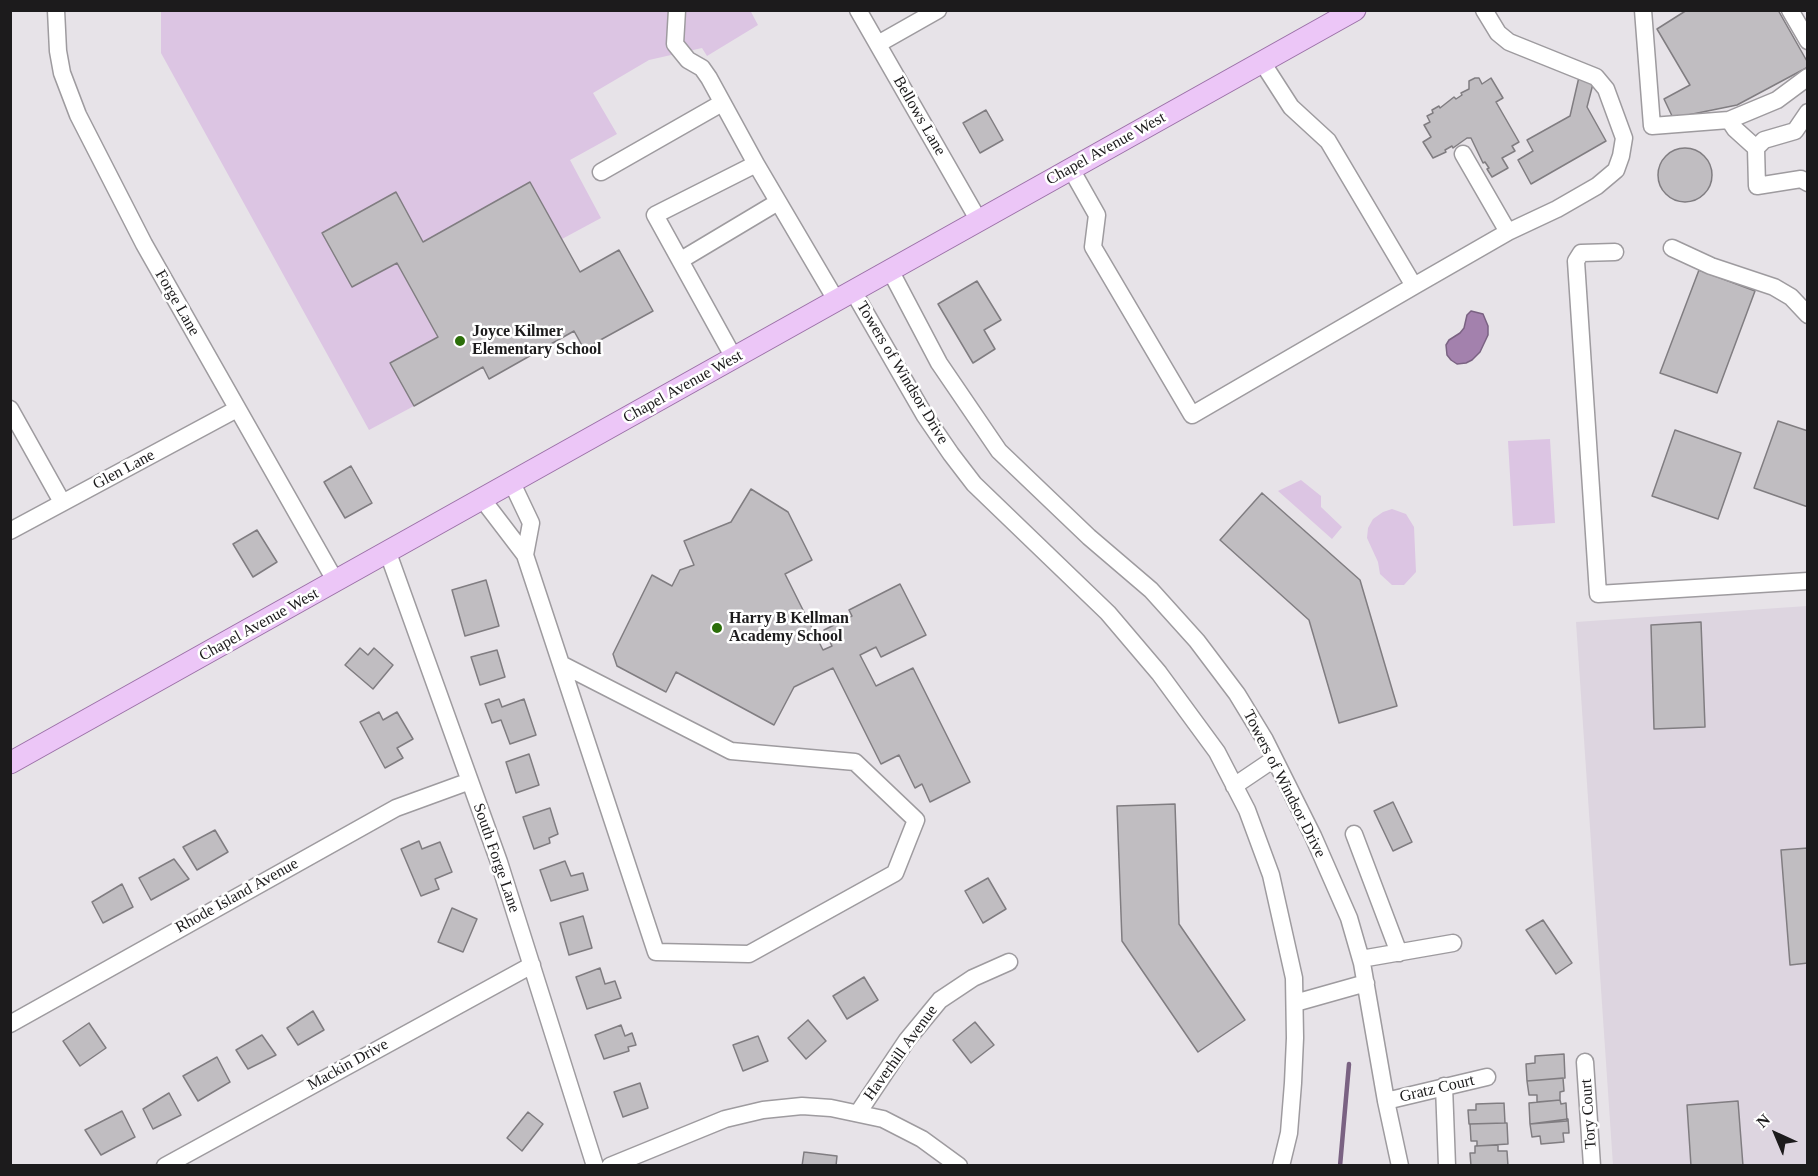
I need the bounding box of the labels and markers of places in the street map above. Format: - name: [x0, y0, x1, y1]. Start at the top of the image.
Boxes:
- place label: Joyce Kilmer Elementary School: [472, 322, 601, 360]
- marker: Joyce Kilmer Elementary School: [453, 334, 467, 348]
- place label: Harry B Kellman Academy School: [729, 609, 849, 647]
- marker: Harry B Kellman Academy School: [710, 621, 724, 635]

